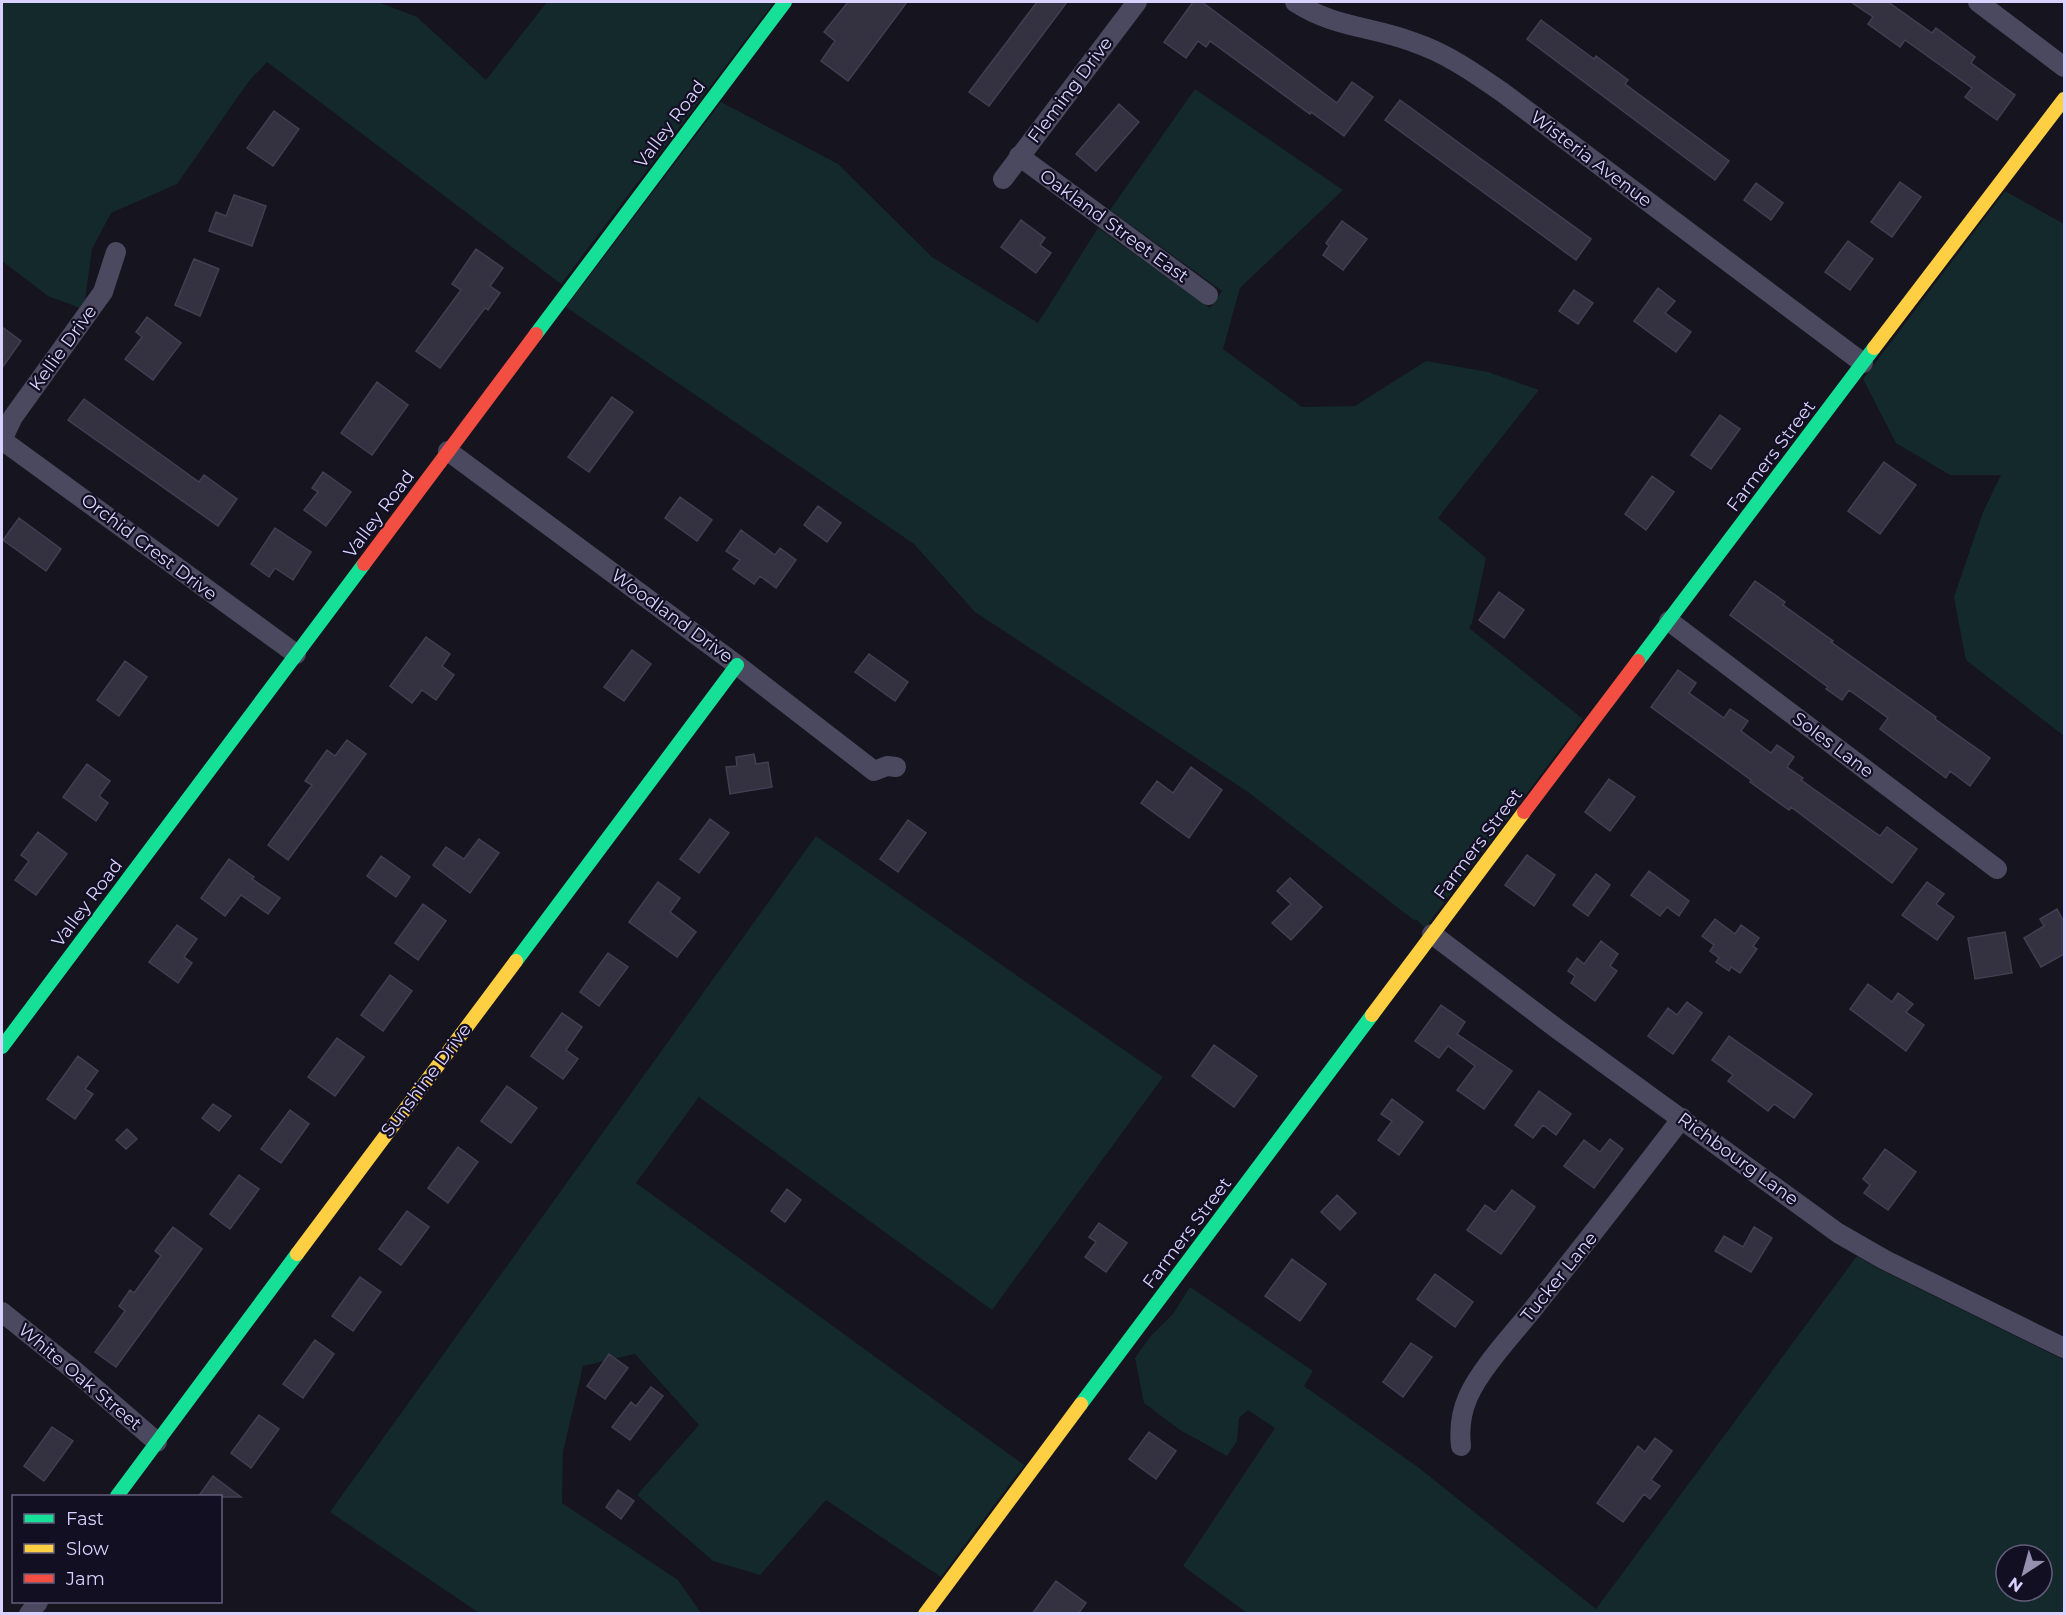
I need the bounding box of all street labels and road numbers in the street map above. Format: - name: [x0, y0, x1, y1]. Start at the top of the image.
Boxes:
- street label: Fleming Drive: [1023, 32, 1117, 148]
- street label: Valley Road: [630, 76, 710, 172]
- street label: Wisteria Avenue: [1526, 106, 1656, 212]
- street label: Oakland Street East: [1035, 165, 1193, 287]
- street label: Kellie Drive: [25, 301, 102, 395]
- street label: Farmers Street: [1722, 396, 1820, 516]
- street label: Valley Road: [339, 466, 419, 562]
- street label: Orchid Crest Drive: [77, 489, 221, 605]
- street label: Woodland Drive: [607, 564, 737, 668]
- street label: Soles Lane: [1788, 707, 1878, 783]
- street label: Farmers Street: [1429, 784, 1527, 904]
- street label: Valley Road: [47, 855, 127, 951]
- street label: Sunshine Drive: [376, 1019, 476, 1141]
- street label: Richbourg Lane: [1673, 1108, 1803, 1210]
- street label: Farmers Street: [1138, 1173, 1236, 1293]
- street label: Tucker Lane: [1516, 1227, 1602, 1327]
- street label: White Oak Street: [14, 1319, 146, 1435]

